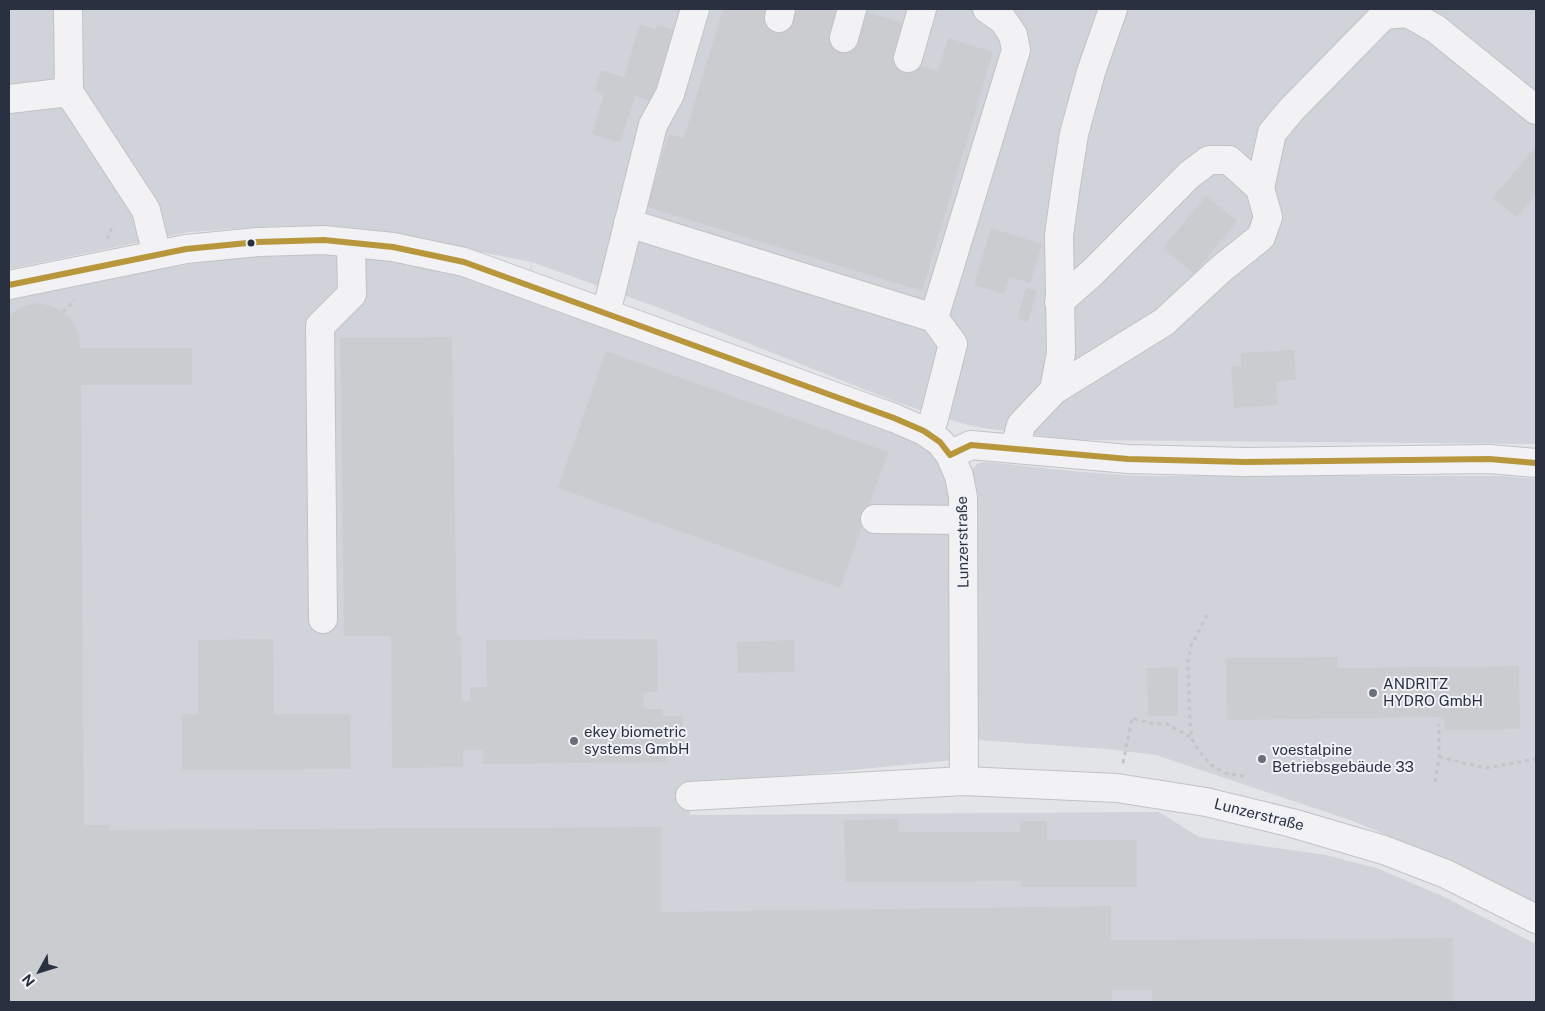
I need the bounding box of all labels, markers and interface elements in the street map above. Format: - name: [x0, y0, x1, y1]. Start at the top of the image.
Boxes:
- unlabelled marker: [246, 238, 256, 248]
- street label: Lunzerstraße: [953, 496, 973, 588]
- place label: ANDRITZ HYDRO GmbH: [1383, 675, 1483, 710]
- marker: ANDRITZ HYDRO GmbH: [1367, 687, 1379, 699]
- place label: ekey biometric systems GmbH: [584, 723, 689, 758]
- marker: ekey biometric systems GmbH: [568, 735, 580, 747]
- place label: voestalpine Betriebsgebäude 33: [1272, 741, 1414, 776]
- marker: voestalpine Betriebsgebäude 33: [1256, 753, 1268, 765]
- street label: Lunzerstraße: [1212, 795, 1306, 835]
- north arrow: [15, 946, 65, 996]
- text: N: [19, 971, 38, 990]

